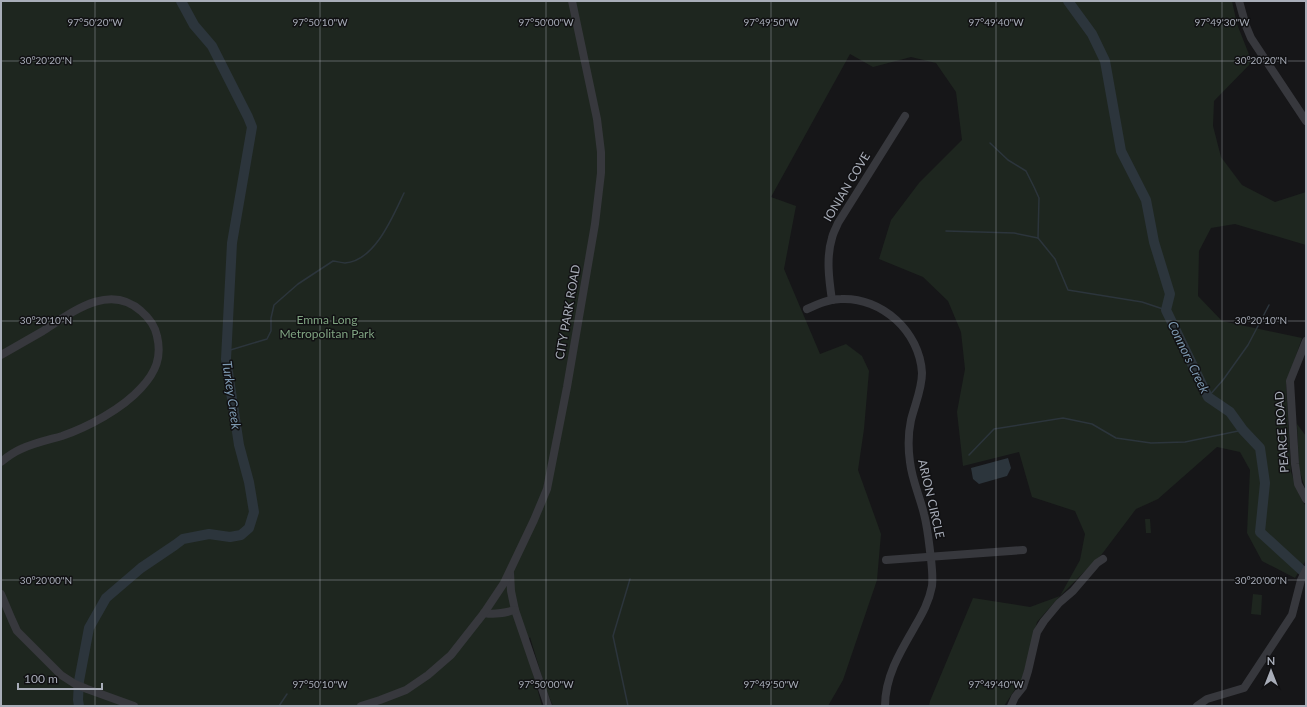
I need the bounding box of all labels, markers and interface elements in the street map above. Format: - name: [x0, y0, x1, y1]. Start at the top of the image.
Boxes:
- text: 97°50'20"W: [67, 16, 123, 28]
- text: 97°50'10"W: [292, 16, 348, 28]
- text: 97°50'00"W: [518, 16, 574, 28]
- text: 97°49'50"W: [743, 16, 799, 28]
- text: 97°49'40"W: [968, 16, 1024, 28]
- text: 97°49'30"W: [1194, 16, 1250, 28]
- text: 30°20'20"N: [20, 54, 72, 66]
- text: 30°20'20"N: [1235, 54, 1287, 66]
- street label: IONIAN COVE: [820, 149, 873, 224]
- street label: CITY PARK ROAD: [552, 263, 583, 360]
- park label: Emma Long Metropolitan Park: [279, 312, 375, 341]
- text: 30°20'10"N: [20, 314, 72, 326]
- text: 30°20'10"N: [1235, 314, 1287, 326]
- water label: Connors Creek: [1165, 318, 1214, 397]
- water label: Turkey Creek: [219, 360, 245, 431]
- street label: PEARCE ROAD: [1271, 391, 1292, 473]
- street label: ARION CIRCLE: [915, 458, 948, 540]
- text: 30°20'00"N: [20, 574, 72, 586]
- text: 30°20'00"N: [1235, 574, 1287, 586]
- north arrow: [1251, 651, 1291, 691]
- text: N: [1267, 654, 1275, 667]
- scale bar: [18, 665, 102, 691]
- text: 100 m: [24, 671, 58, 686]
- text: 97°50'10"W: [292, 678, 348, 690]
- text: 97°50'00"W: [518, 678, 574, 690]
- text: 97°49'50"W: [743, 678, 799, 690]
- text: 97°49'40"W: [968, 678, 1024, 690]

